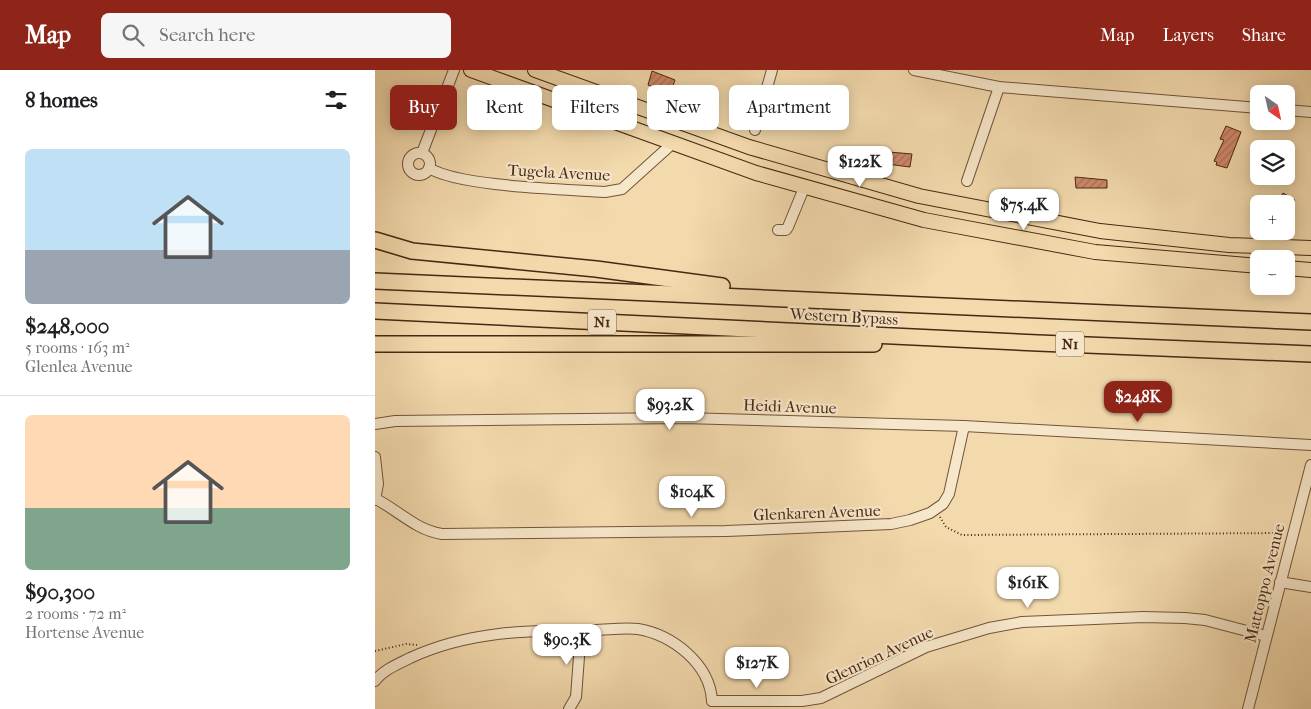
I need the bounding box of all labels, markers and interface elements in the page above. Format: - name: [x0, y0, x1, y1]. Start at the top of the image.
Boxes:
- search box: [101, 13, 451, 58]
- text: Map: [25, 21, 71, 49]
- icon: search: [119, 21, 147, 49]
- text: Search here: [159, 24, 255, 46]
- text: Map: [1100, 25, 1134, 46]
- text: Layers: [1162, 25, 1214, 46]
- text: Share: [1242, 25, 1286, 46]
- chip: Buy: [390, 85, 457, 130]
- chip: Rent: [467, 85, 542, 130]
- chip: Filters: [552, 85, 637, 130]
- chip: New: [647, 85, 719, 130]
- chip: Apartment: [729, 85, 849, 130]
- north arrow: [1250, 85, 1295, 130]
- map controls: [1250, 85, 1295, 295]
- icon: filters: [322, 86, 350, 114]
- text: 8 homes: [25, 88, 98, 112]
- button: layers: [1250, 140, 1295, 185]
- pin: $122K: [825, 146, 895, 188]
- text: $122K: [839, 152, 881, 171]
- street label: Tugela Avenue: [507, 160, 611, 185]
- icon: home: [143, 182, 233, 272]
- pin: $75.4K: [983, 189, 1065, 231]
- text: $75.4K: [1000, 195, 1048, 214]
- button: +: [1250, 195, 1295, 240]
- button: −: [1250, 250, 1295, 295]
- street label: Western Bypass: [788, 304, 899, 329]
- road number: N1: [588, 310, 616, 334]
- text: $248,000: [25, 314, 109, 338]
- road number: N1: [1056, 332, 1084, 356]
- text: 5 rooms · 163 m²: [25, 338, 130, 357]
- text: Glenlea Avenue: [25, 357, 133, 376]
- pin: $248K: [1103, 380, 1173, 423]
- text: $248K: [1115, 387, 1161, 406]
- pin: $93.2K: [629, 388, 711, 431]
- text: $93.2K: [647, 395, 693, 414]
- street label: Heidi Avenue: [743, 395, 837, 418]
- icon: home: [143, 447, 233, 537]
- pin: $104K: [657, 476, 727, 518]
- text: $104K: [670, 482, 714, 501]
- street label: Glenkaren Avenue: [753, 501, 881, 524]
- street label: Mattoppo Avenue: [1240, 521, 1288, 645]
- pin: $161K: [993, 566, 1063, 609]
- text: $161K: [1008, 573, 1048, 592]
- text: $90,300: [25, 580, 95, 604]
- text: 2 rooms · 72 m²: [25, 604, 126, 623]
- street label: Glenrion Avenue: [822, 622, 936, 689]
- text: Hortense Avenue: [25, 623, 144, 642]
- pin: $90.3K: [526, 624, 608, 666]
- text: $90.3K: [543, 630, 591, 649]
- pin: $127K: [722, 646, 792, 689]
- text: $127K: [736, 653, 778, 672]

